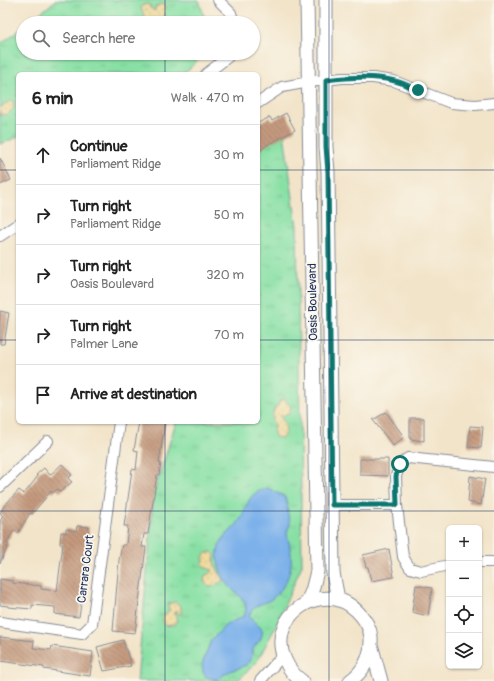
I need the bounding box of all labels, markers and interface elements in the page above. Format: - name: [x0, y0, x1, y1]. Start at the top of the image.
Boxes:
- search box: [16, 16, 260, 60]
- icon: search: [30, 27, 52, 49]
- text: Search here: [62, 29, 135, 48]
- route end: [409, 81, 427, 99]
- text: 6 min: [32, 88, 73, 109]
- text: Walk · 470 m: [171, 90, 244, 106]
- text: Continue: [70, 137, 128, 156]
- icon: ahead: [32, 144, 54, 166]
- text: 30 m: [214, 147, 244, 163]
- text: Parliament Ridge: [70, 156, 161, 172]
- text: Turn right: [70, 197, 131, 216]
- icon: right: [32, 204, 54, 226]
- text: 50 m: [214, 207, 244, 223]
- text: Parliament Ridge: [70, 216, 161, 232]
- text: Turn right: [70, 257, 131, 276]
- street label: Oasis Boulevard: [305, 263, 321, 341]
- icon: right: [32, 264, 54, 286]
- text: 320 m: [206, 267, 244, 283]
- text: Oasis Boulevard: [70, 276, 154, 292]
- text: Turn right: [70, 317, 131, 336]
- icon: right: [32, 324, 54, 346]
- text: 70 m: [214, 327, 244, 343]
- text: Palmer Lane: [70, 336, 138, 352]
- icon: arrive: [32, 384, 54, 406]
- text: Arrive at destination: [70, 385, 197, 404]
- route start: [391, 455, 409, 473]
- map controls: [446, 525, 482, 669]
- button: +: [446, 525, 482, 561]
- street label: Carrara Court: [74, 534, 98, 604]
- button: −: [446, 561, 482, 597]
- button: locate: [446, 597, 482, 633]
- button: layers: [446, 633, 482, 669]

